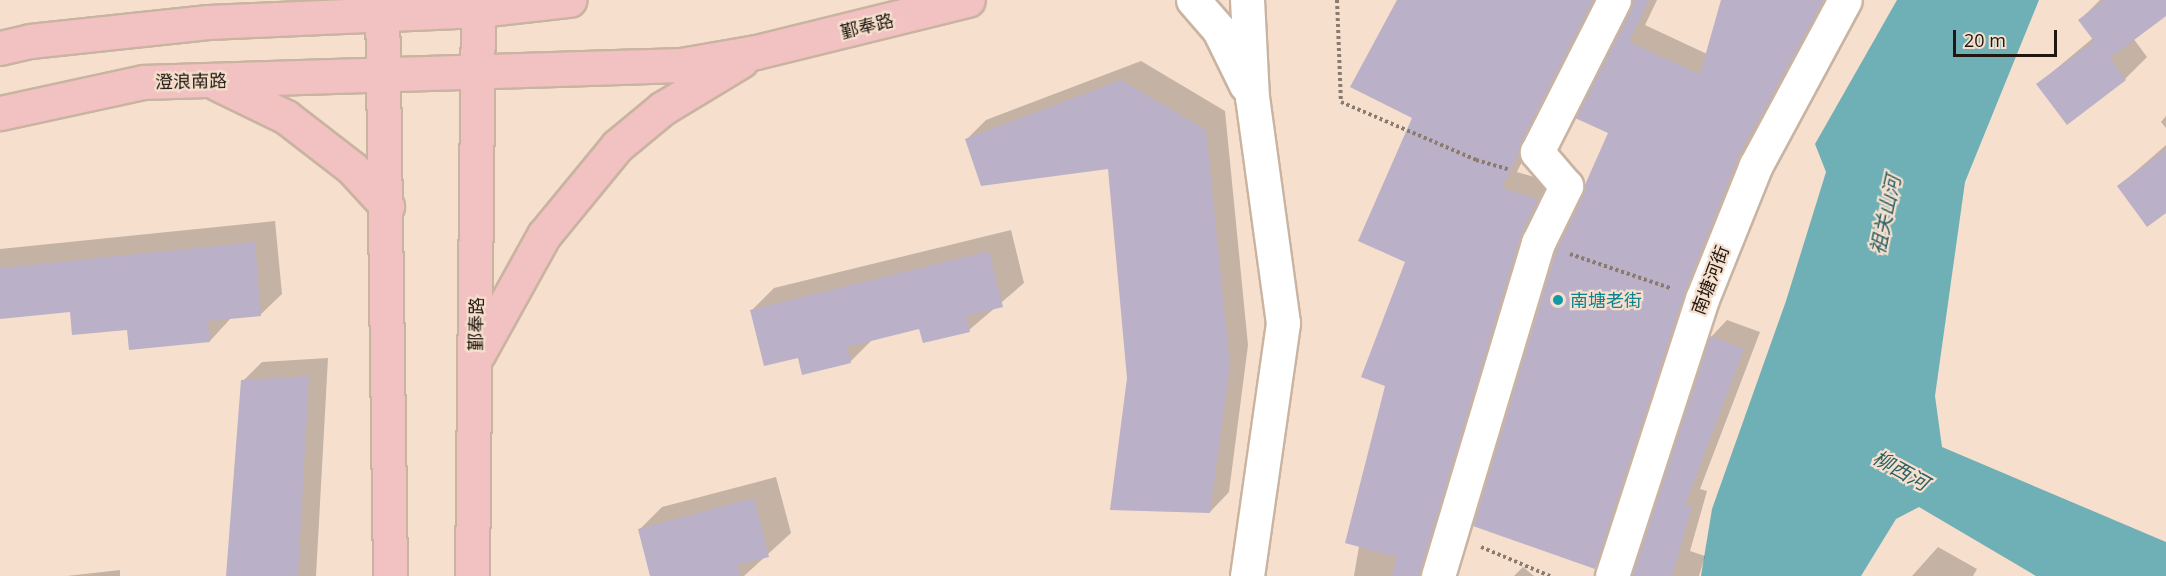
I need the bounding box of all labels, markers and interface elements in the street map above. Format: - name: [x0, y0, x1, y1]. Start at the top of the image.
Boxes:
- street label: 鄞奉路: [838, 9, 896, 43]
- scale bar: [1956, 18, 2060, 56]
- text: 20 m: [1964, 28, 2006, 52]
- street label: 澄浪南路: [155, 70, 227, 92]
- water label: 祖关山河: [1865, 173, 1905, 257]
- street label: 南塘河街: [1687, 243, 1733, 317]
- place label: 南塘老街: [1570, 289, 1642, 311]
- marker: 南塘老街: [1551, 293, 1565, 307]
- street label: 鄞奉路: [465, 297, 487, 351]
- water label: 柳西河: [1869, 445, 1933, 495]

